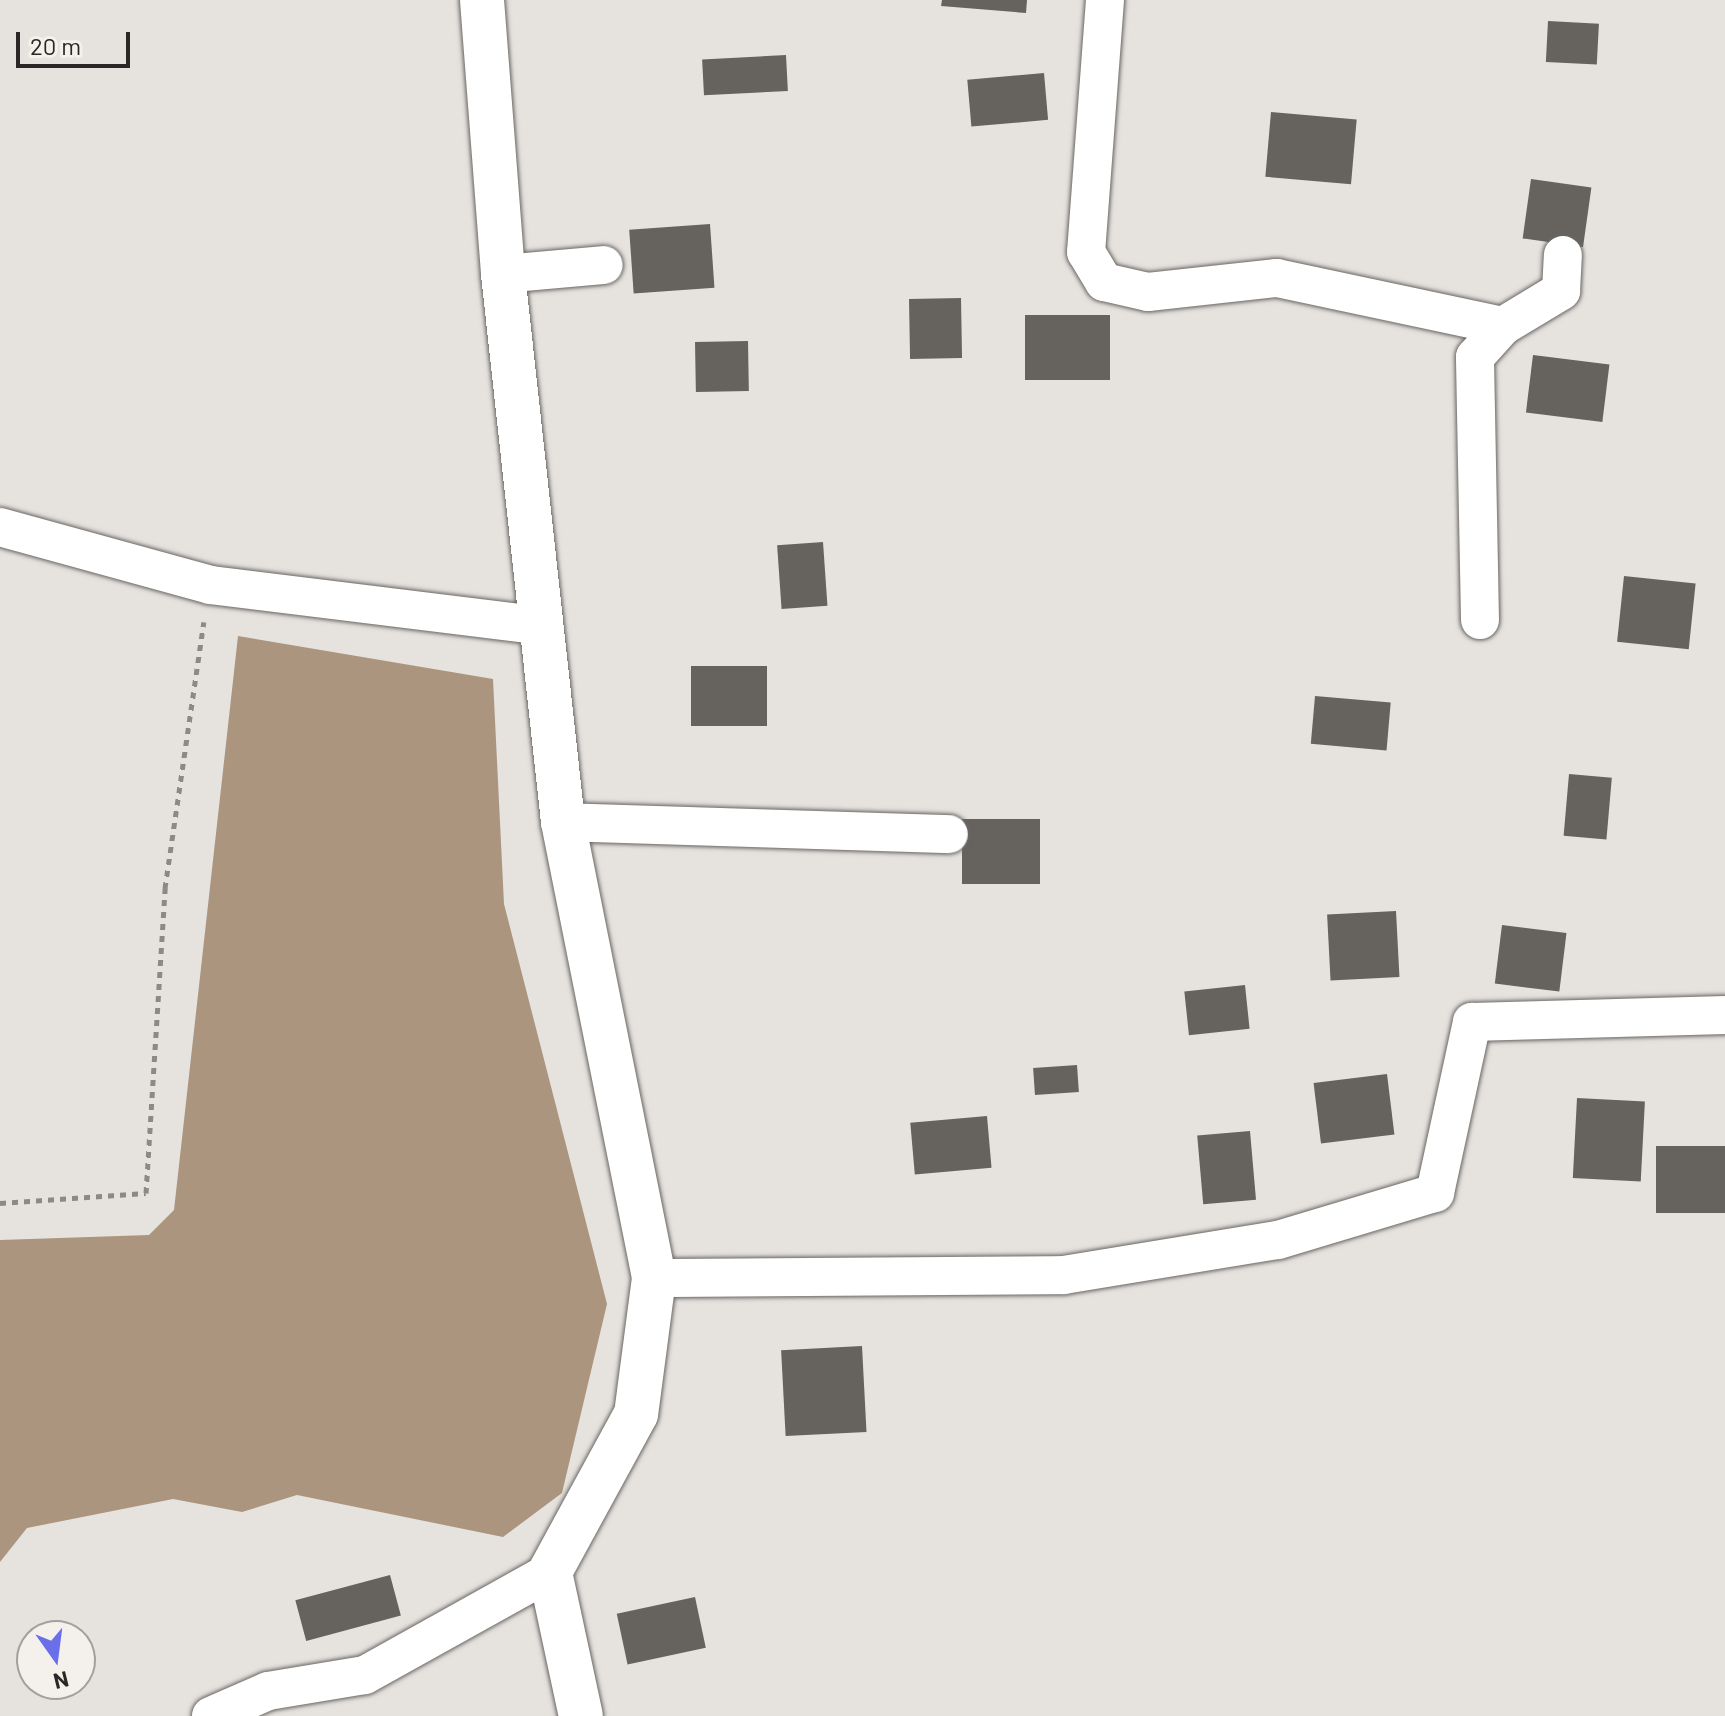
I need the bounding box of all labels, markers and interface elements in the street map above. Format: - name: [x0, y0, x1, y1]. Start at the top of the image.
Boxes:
- scale bar: [20, 16, 134, 66]
- text: 20 m: [30, 31, 81, 60]
- north arrow: [16, 1620, 96, 1700]
- text: N: [51, 1667, 72, 1696]

